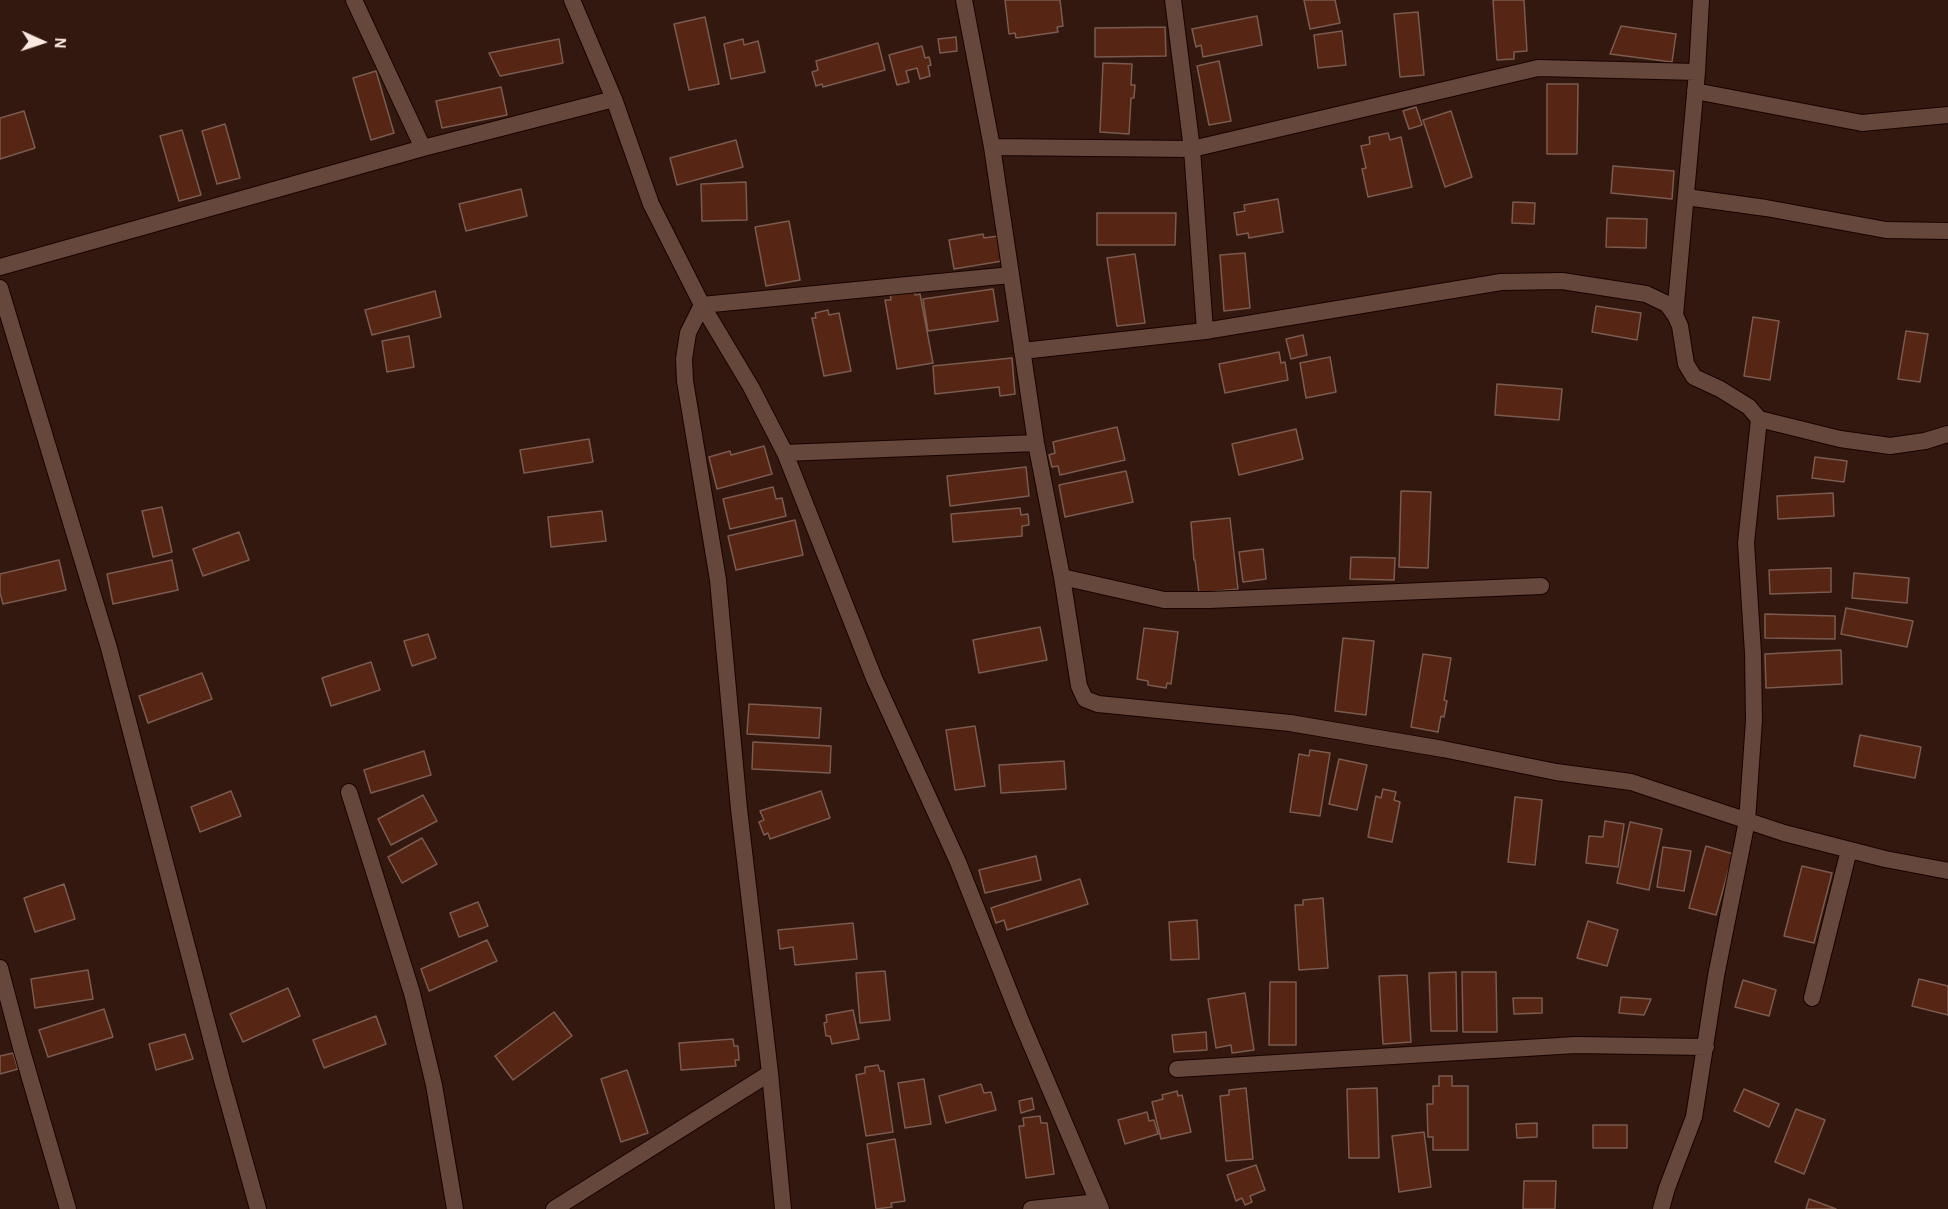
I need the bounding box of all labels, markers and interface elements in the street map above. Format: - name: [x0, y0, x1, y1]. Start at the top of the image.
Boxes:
- north arrow: [12, 12, 72, 72]
- text: N: [52, 37, 68, 49]

